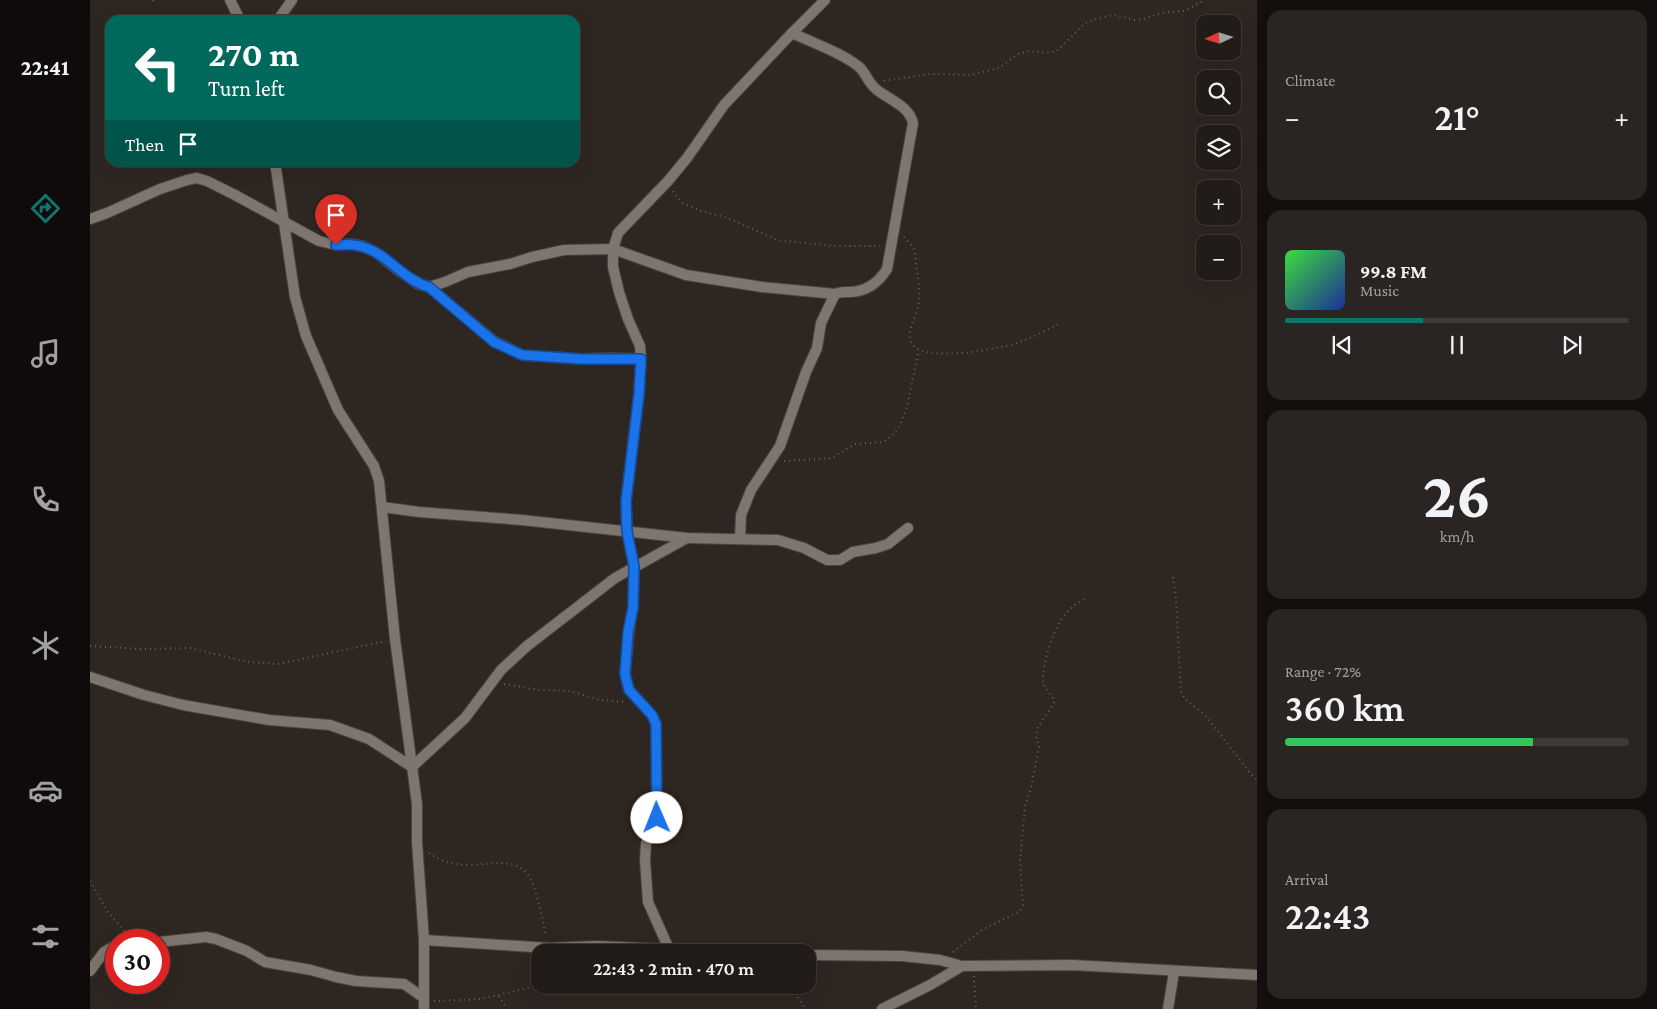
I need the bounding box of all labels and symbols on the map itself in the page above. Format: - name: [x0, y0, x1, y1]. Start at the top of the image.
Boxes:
- north arrow: [1196, 15, 1241, 60]
- pin: [315, 194, 357, 245]
- position arrow: [630, 791, 682, 843]
- speed limit sign: 30: [105, 929, 170, 994]

